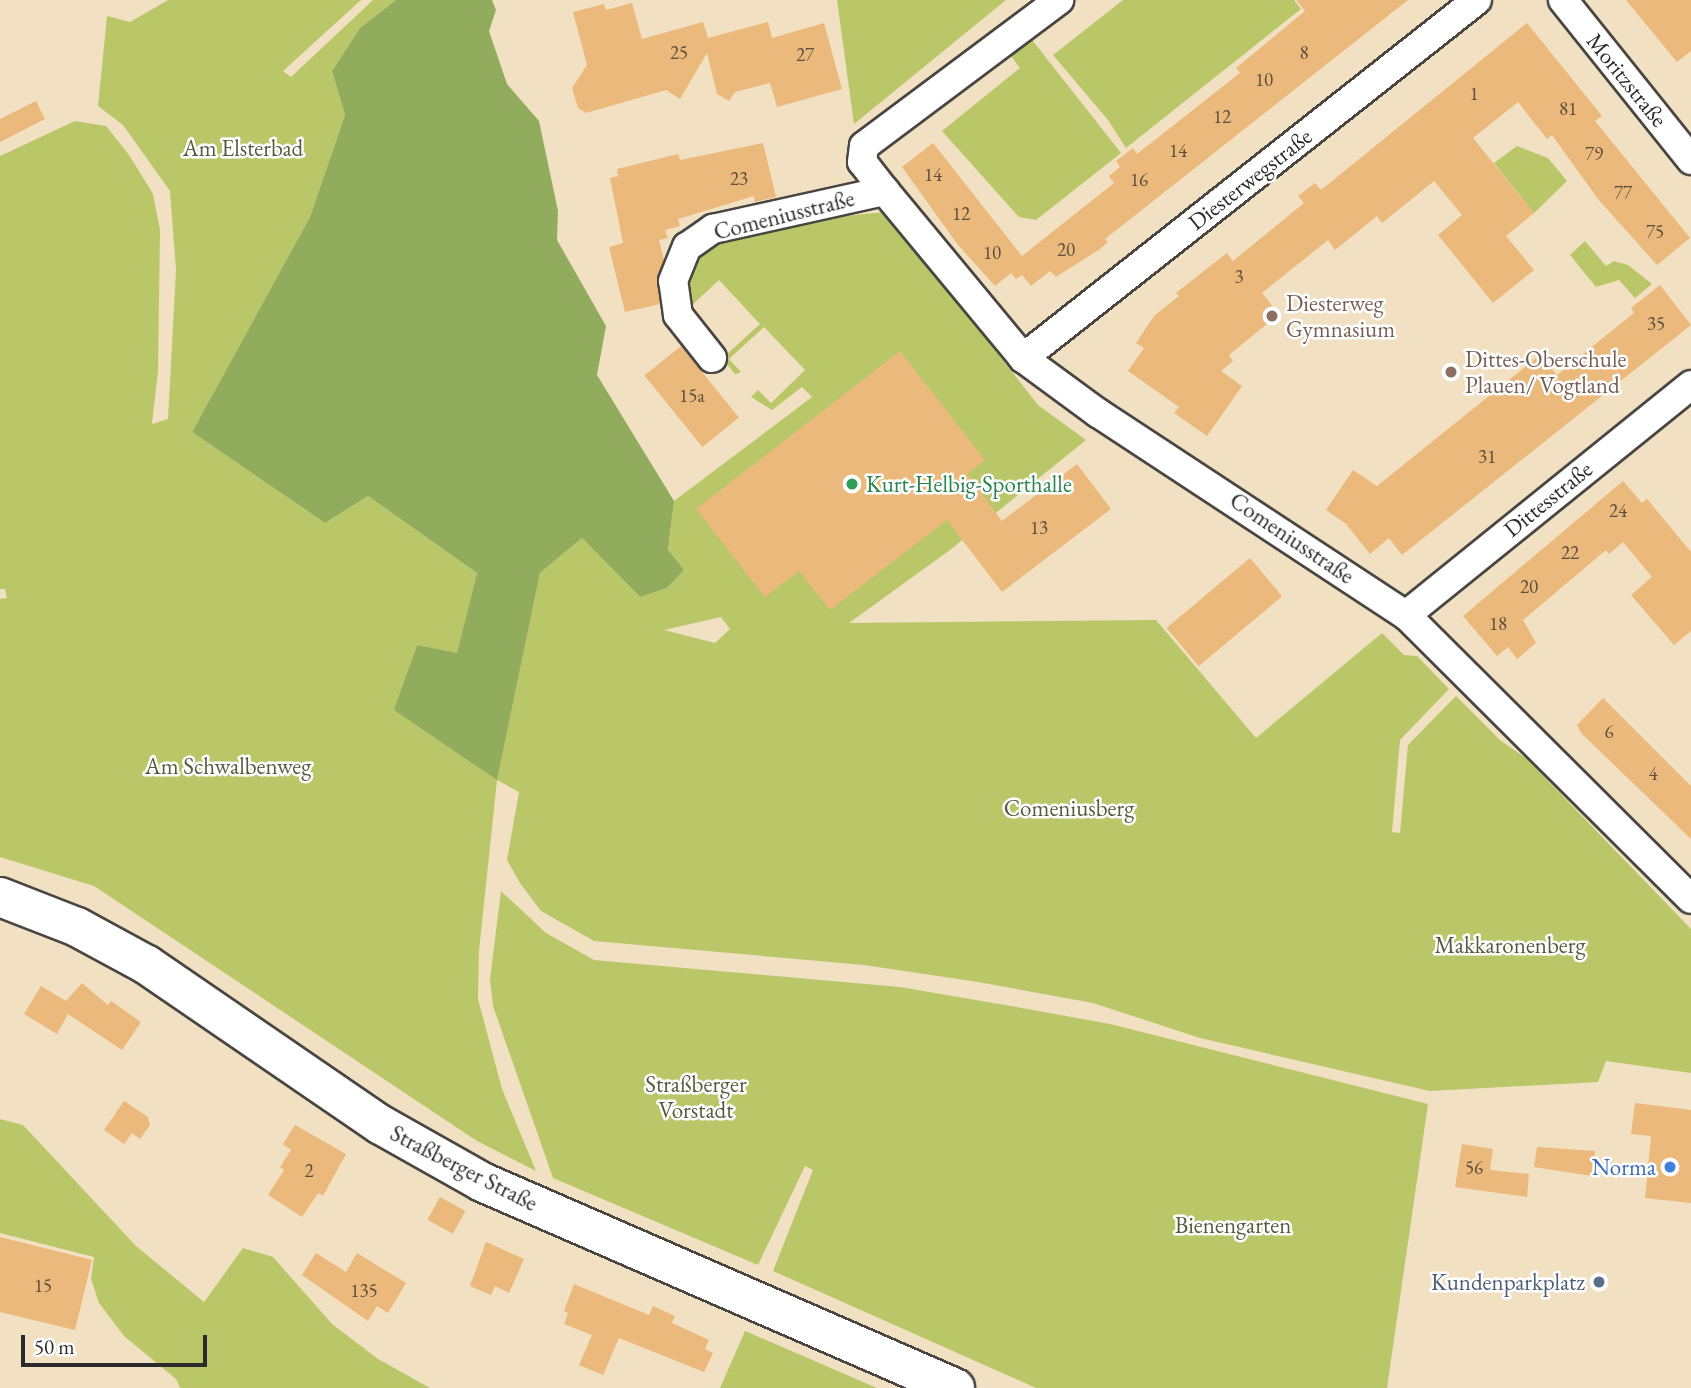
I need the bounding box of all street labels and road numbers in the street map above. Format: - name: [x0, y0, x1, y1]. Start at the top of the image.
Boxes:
- street label: Moritzstraße: [1581, 27, 1673, 133]
- street label: Diesterwegstraße: [1183, 122, 1317, 236]
- street label: Comeniusstraße: [711, 184, 857, 246]
- street label: Dittesstraße: [1498, 455, 1598, 543]
- street label: Comeniusstraße: [1225, 486, 1359, 590]
- street label: Straßberger Straße: [386, 1119, 542, 1217]

